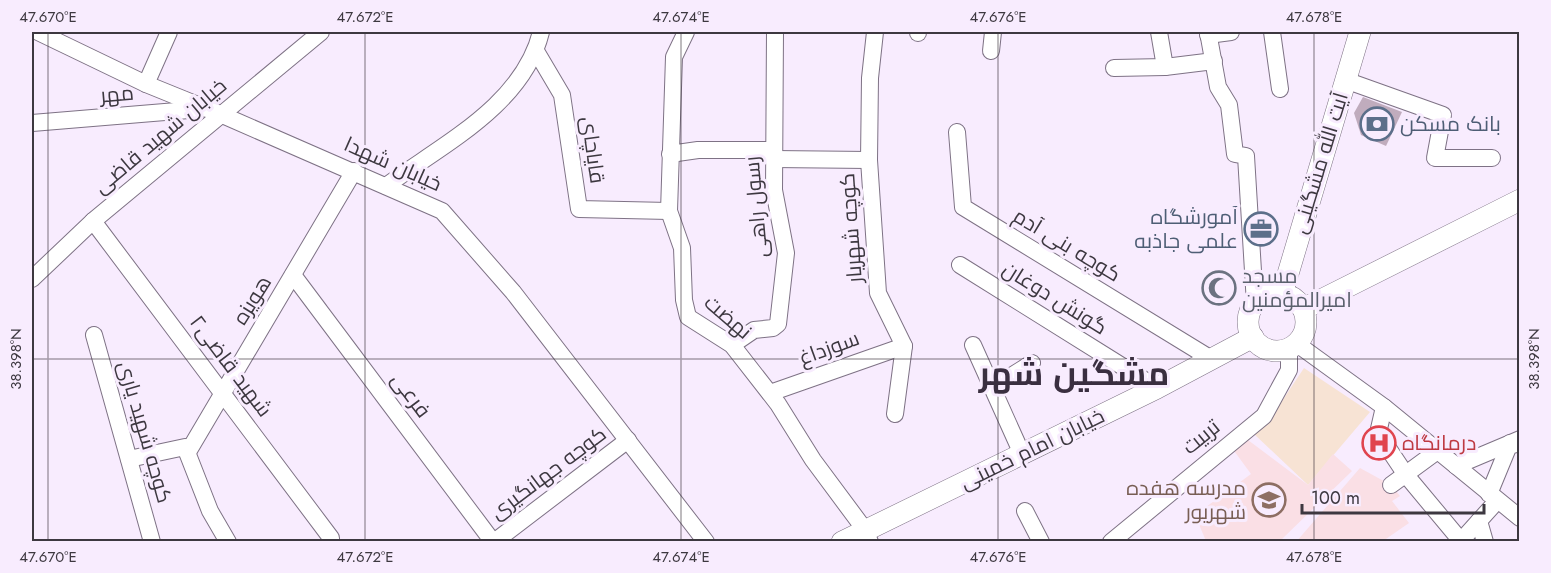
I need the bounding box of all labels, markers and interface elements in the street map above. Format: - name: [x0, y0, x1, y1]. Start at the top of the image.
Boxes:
- text: 47.670°E: [19, 6, 77, 28]
- text: 47.672°E: [336, 6, 394, 28]
- text: 47.674°E: [652, 6, 710, 28]
- text: 47.676°E: [969, 6, 1027, 28]
- text: 47.678°E: [1286, 6, 1342, 28]
- street label: خیابان شهید قاضی: [87, 71, 233, 201]
- street label: مهر: [98, 78, 135, 110]
- street label: آیت الله مشگینی: [1284, 88, 1356, 237]
- bank icon: بانک مسکن: [1359, 106, 1395, 142]
- place label: بانک مسکن: [1400, 109, 1501, 139]
- street label: قایاچای: [573, 115, 613, 185]
- street label: خیابان شهدا: [339, 129, 447, 199]
- street label: رسول راهی: [737, 155, 775, 259]
- street label: کوچه شهریار: [832, 172, 870, 285]
- street label: کوچه بنی آدم: [1007, 201, 1127, 289]
- place label: آمورشگاه علمی جاذبه: [1134, 202, 1238, 256]
- office icon: آمورشگاه علمی جاذبه: [1243, 211, 1279, 247]
- street label: گونش دوغان: [997, 254, 1113, 342]
- place label: مسجد امیرالمؤمنین: [1242, 261, 1352, 315]
- street label: هویزه: [225, 270, 279, 330]
- mosque icon: مسجد امیرالمؤمنین: [1201, 270, 1237, 306]
- street label: نهضت: [698, 288, 758, 346]
- street label: شهید قاضی۲: [183, 309, 279, 423]
- street label: سوزداغ: [795, 323, 863, 373]
- text: 38.398°N: [5, 328, 27, 390]
- text: 38.398°N: [1523, 328, 1545, 390]
- district label: مشگین شهر: [978, 350, 1169, 397]
- street label: کوچه شهید یاری: [110, 357, 180, 507]
- street label: فرعی: [384, 366, 438, 424]
- street label: خیابان امام خمینی: [955, 401, 1109, 497]
- street label: تربیت: [1176, 412, 1227, 462]
- street label: کوچه جهانگیری: [484, 419, 612, 527]
- hospital icon: درمانگاه: [1361, 425, 1397, 461]
- place label: درمانگاه: [1402, 428, 1476, 458]
- place label: مدرسه هفده شهریور: [1126, 473, 1246, 527]
- scale bar: [1302, 477, 1484, 515]
- school or university icon: مدرسه هفده شهریور: [1251, 482, 1287, 518]
- text: 100 m: [1311, 485, 1360, 511]
- text: 47.670°E: [19, 546, 77, 568]
- text: 47.672°E: [336, 546, 394, 568]
- text: 47.674°E: [652, 546, 710, 568]
- text: 47.676°E: [969, 546, 1027, 568]
- text: 47.678°E: [1286, 546, 1342, 568]

